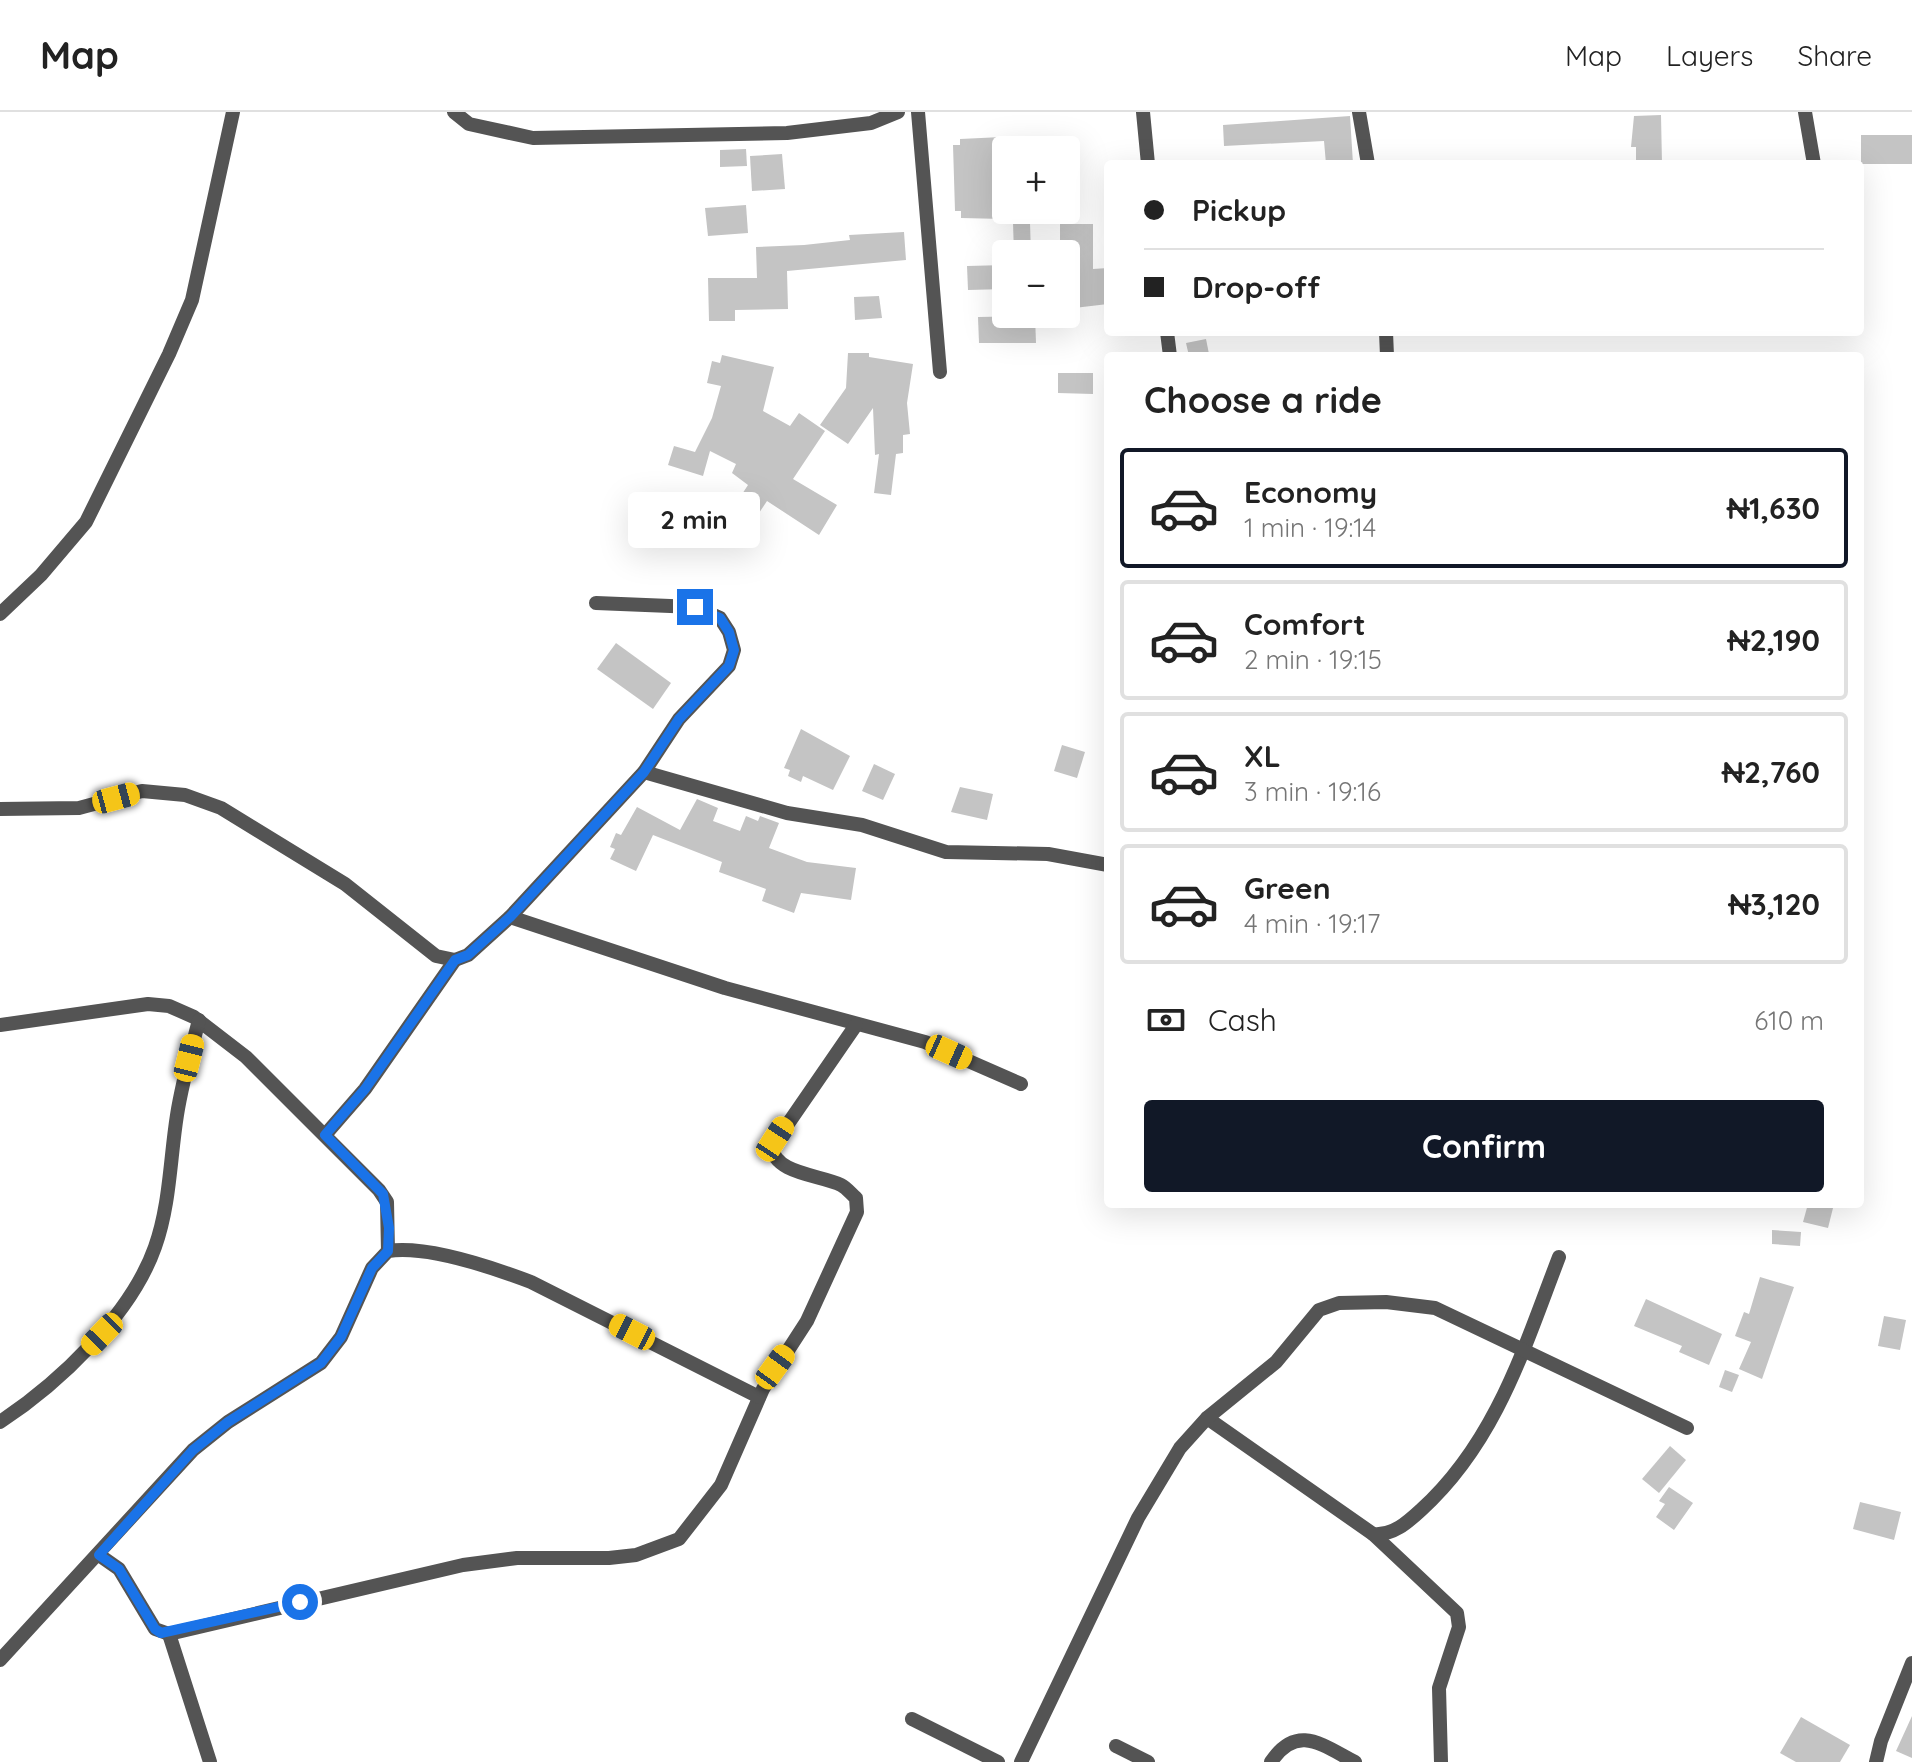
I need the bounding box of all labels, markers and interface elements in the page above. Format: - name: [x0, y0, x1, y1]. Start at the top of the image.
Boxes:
- text: Map: [40, 31, 119, 79]
- text: Map: [1565, 38, 1622, 73]
- text: Layers: [1666, 38, 1753, 73]
- text: Share: [1797, 38, 1872, 73]
- map controls: [992, 136, 1080, 328]
- button: +: [992, 136, 1080, 224]
- text: Pickup: [1192, 191, 1286, 229]
- button: −: [992, 240, 1080, 328]
- text: Drop-off: [1192, 268, 1320, 306]
- text: Choose a ride: [1144, 377, 1382, 422]
- icon: car: [1148, 472, 1220, 544]
- text: Economy: [1244, 473, 1377, 511]
- text: ₦1,630: [1727, 489, 1820, 527]
- callout: 2 min: [629, 491, 761, 547]
- text: 2 min: [660, 503, 728, 536]
- text: 1 min · 19:14: [1244, 511, 1376, 544]
- route end: [677, 589, 713, 625]
- icon: car: [1148, 604, 1220, 676]
- text: Comfort: [1244, 605, 1365, 643]
- text: ₦2,190: [1728, 621, 1820, 659]
- text: 2 min · 19:15: [1244, 643, 1382, 676]
- icon: car: [1148, 736, 1220, 808]
- text: XL: [1244, 737, 1281, 775]
- text: ₦2,760: [1722, 753, 1820, 791]
- text: 3 min · 19:16: [1244, 775, 1381, 808]
- car: [90, 780, 142, 816]
- icon: car: [1148, 868, 1220, 940]
- text: Green: [1244, 869, 1331, 907]
- text: ₦3,120: [1729, 885, 1820, 923]
- text: 4 min · 19:17: [1244, 907, 1380, 940]
- icon: cash: [1144, 998, 1188, 1042]
- text: Cash: [1208, 1001, 1277, 1039]
- text: 610 m: [1754, 1004, 1824, 1037]
- car: [922, 1031, 976, 1073]
- car: [172, 1032, 206, 1084]
- button: Confirm: [1144, 1100, 1824, 1192]
- car: [752, 1112, 798, 1166]
- car: [77, 1308, 127, 1360]
- car: [605, 1310, 659, 1354]
- car: [751, 1341, 799, 1393]
- route start: [282, 1584, 318, 1620]

